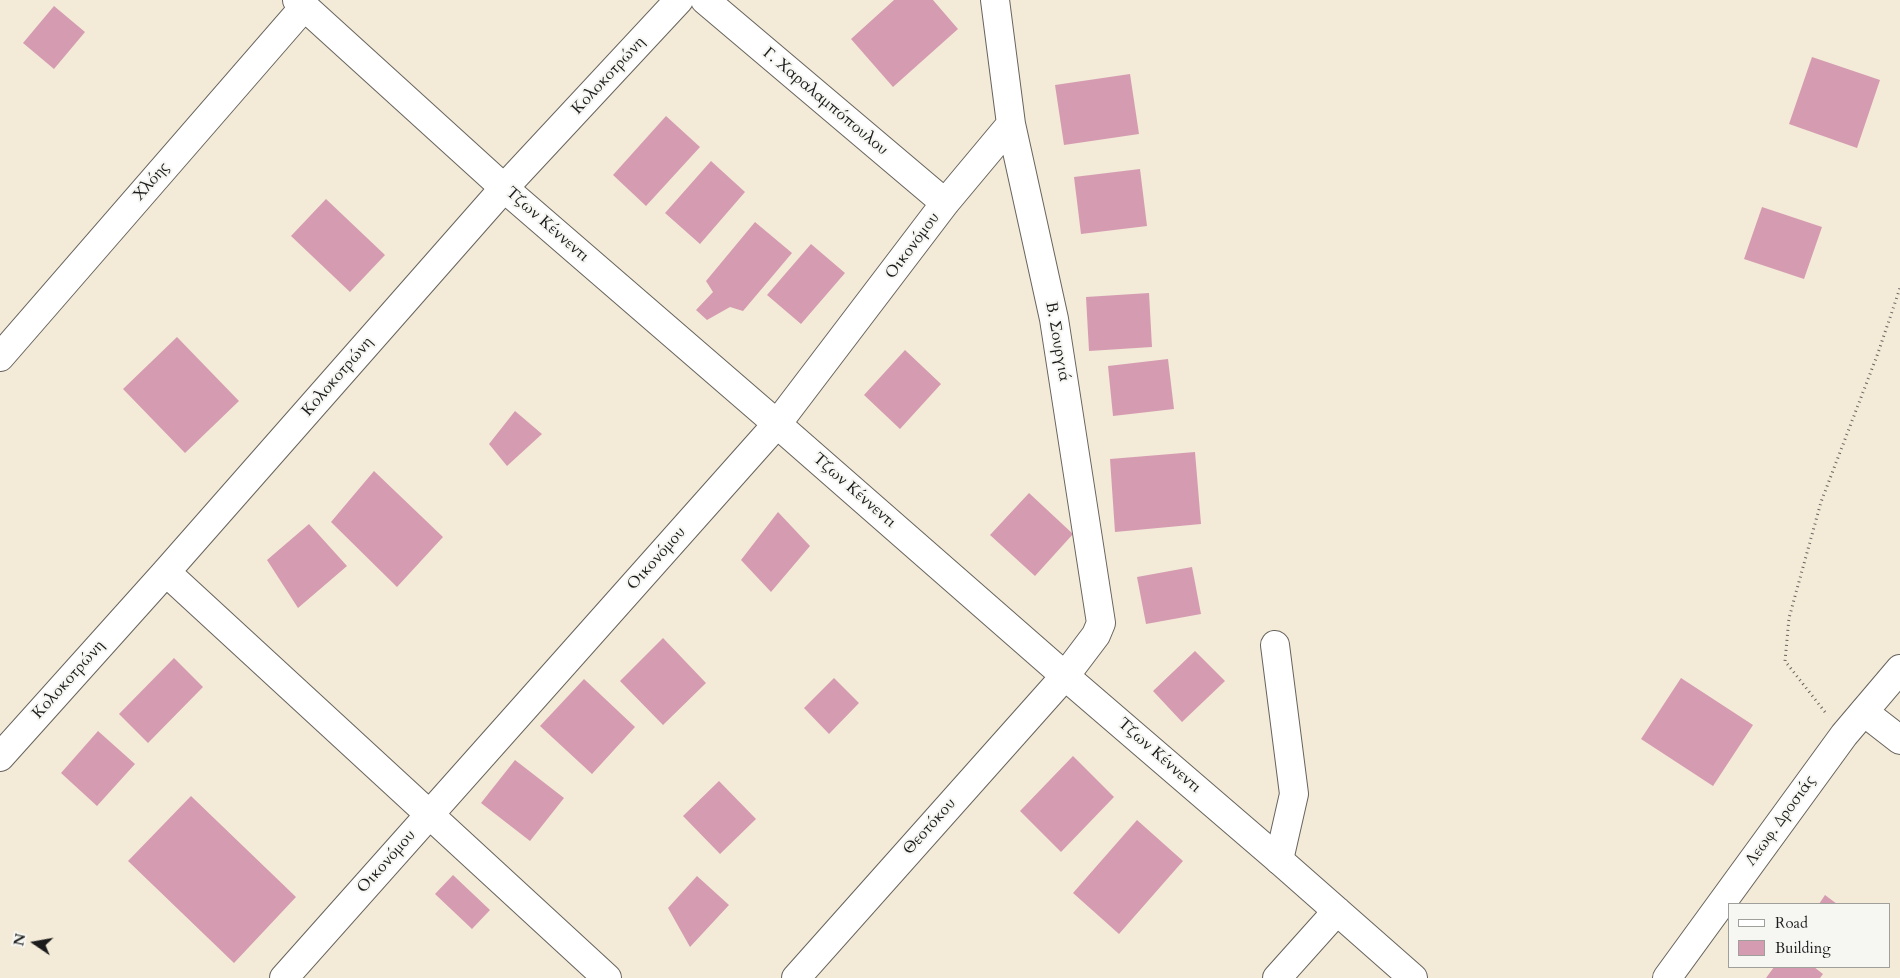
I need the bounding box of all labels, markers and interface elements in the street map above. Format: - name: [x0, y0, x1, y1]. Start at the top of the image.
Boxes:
- street label: Κολοκοτρώνη: [568, 33, 650, 119]
- street label: Γ. Χαραλαμπόπουλου: [758, 44, 892, 160]
- street label: Χλόης: [130, 159, 174, 205]
- street label: Τζων Κέννεντι: [501, 184, 593, 266]
- street label: Οικονόμου: [882, 209, 944, 283]
- street label: Β. Σουργιά: [1041, 300, 1073, 384]
- street label: Κολοκοτρώνη: [298, 333, 378, 421]
- street label: Τζων Κέννεντι: [808, 450, 900, 532]
- street label: Οικονόμου: [624, 523, 690, 595]
- street label: Κολοκοτρώνη: [29, 637, 109, 723]
- street label: Τζων Κέννεντι: [1113, 715, 1205, 797]
- street label: Λεωφ. Δροσιάς: [1742, 772, 1820, 870]
- street label: Θεοτόκου: [900, 795, 960, 859]
- street label: Οικονόμου: [354, 826, 420, 898]
- legend: [1728, 903, 1890, 968]
- text: Road: [1775, 913, 1808, 933]
- north arrow: [10, 918, 60, 968]
- text: N: [9, 932, 30, 948]
- text: Building: [1775, 938, 1831, 958]

